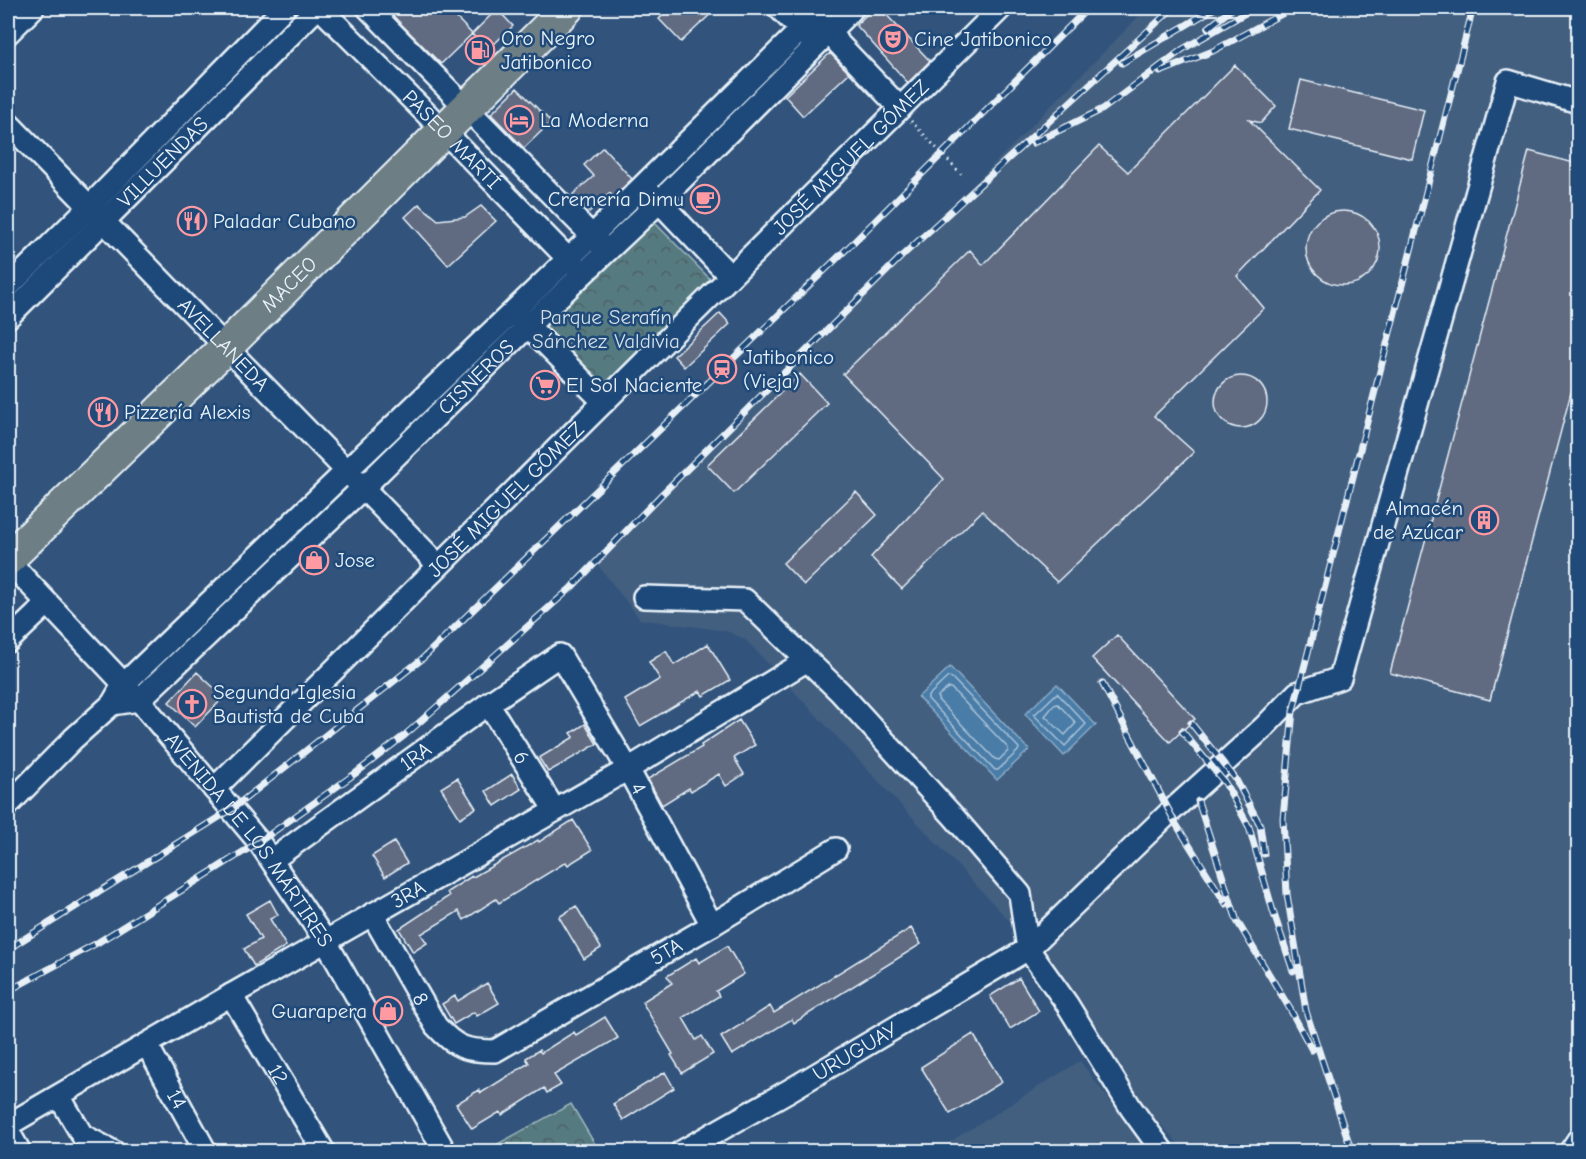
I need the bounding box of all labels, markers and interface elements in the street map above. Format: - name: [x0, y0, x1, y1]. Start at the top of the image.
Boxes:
- theatre icon: Cine Jatibonico: [877, 23, 909, 55]
- place label: Oro Negro Jatibonico: [501, 26, 595, 74]
- place label: Cine Jatibonico: [914, 27, 1052, 51]
- fuel station icon: Oro Negro Jatibonico: [464, 34, 496, 66]
- street label: JOSÉ MIGUEL GÓMEZ: [768, 75, 934, 240]
- street label: PASEO MARTÍ: [398, 85, 506, 194]
- hotel icon: La Moderna: [503, 104, 535, 136]
- place label: La Moderna: [540, 108, 649, 132]
- street label: VILLUENDAS: [113, 112, 213, 212]
- cafe icon: Cremería Dimu: [689, 183, 721, 215]
- place label: Cremería Dimu: [548, 187, 684, 211]
- restaurant icon: Paladar Cubano: [176, 205, 208, 237]
- place label: Paladar Cubano: [213, 209, 356, 233]
- street label: MACEO: [256, 252, 322, 317]
- street label: AVELLANEDA: [173, 293, 274, 396]
- park label: Parque Serafín Sánchez Valdivia: [532, 305, 680, 353]
- street label: CISNEROS: [433, 335, 519, 420]
- place label: Jatibonico (Vieja): [743, 345, 834, 393]
- station icon: Jatibonico (Vieja): [706, 353, 738, 385]
- supermarket icon: El Sol Naciente: [529, 369, 561, 401]
- place label: El Sol Naciente: [566, 373, 702, 397]
- restaurant icon: Pizzería Alexis: [87, 396, 119, 428]
- place label: Pizzería Alexis: [124, 400, 251, 424]
- street label: JOSÉ MIGUEL GÓMEZ: [423, 417, 589, 582]
- place label: Almacén de Azúcar: [1373, 496, 1464, 544]
- building icon: Almacén de Azúcar: [1468, 504, 1500, 536]
- shop icon: Jose: [298, 544, 330, 576]
- place label: Jose: [335, 548, 375, 572]
- place label: Segunda Iglesia Bautista de Cuba: [213, 680, 365, 728]
- church icon: Segunda Iglesia Bautista de Cuba: [176, 688, 208, 720]
- street label: AVENIDA DE LOS MÁRTIRES: [160, 728, 338, 951]
- street label: 1RA: [395, 737, 436, 776]
- street label: 6: [508, 746, 535, 769]
- street label: 4: [625, 778, 651, 798]
- street label: 3RA: [387, 875, 429, 913]
- street label: 5TA: [646, 933, 686, 970]
- street label: 8: [408, 988, 434, 1010]
- shop icon: Guarapera: [372, 995, 404, 1027]
- place label: Guarapera: [271, 999, 367, 1023]
- street label: URUGUAY: [808, 1017, 902, 1086]
- street label: 12: [263, 1060, 293, 1089]
- street label: 14: [162, 1085, 192, 1113]

